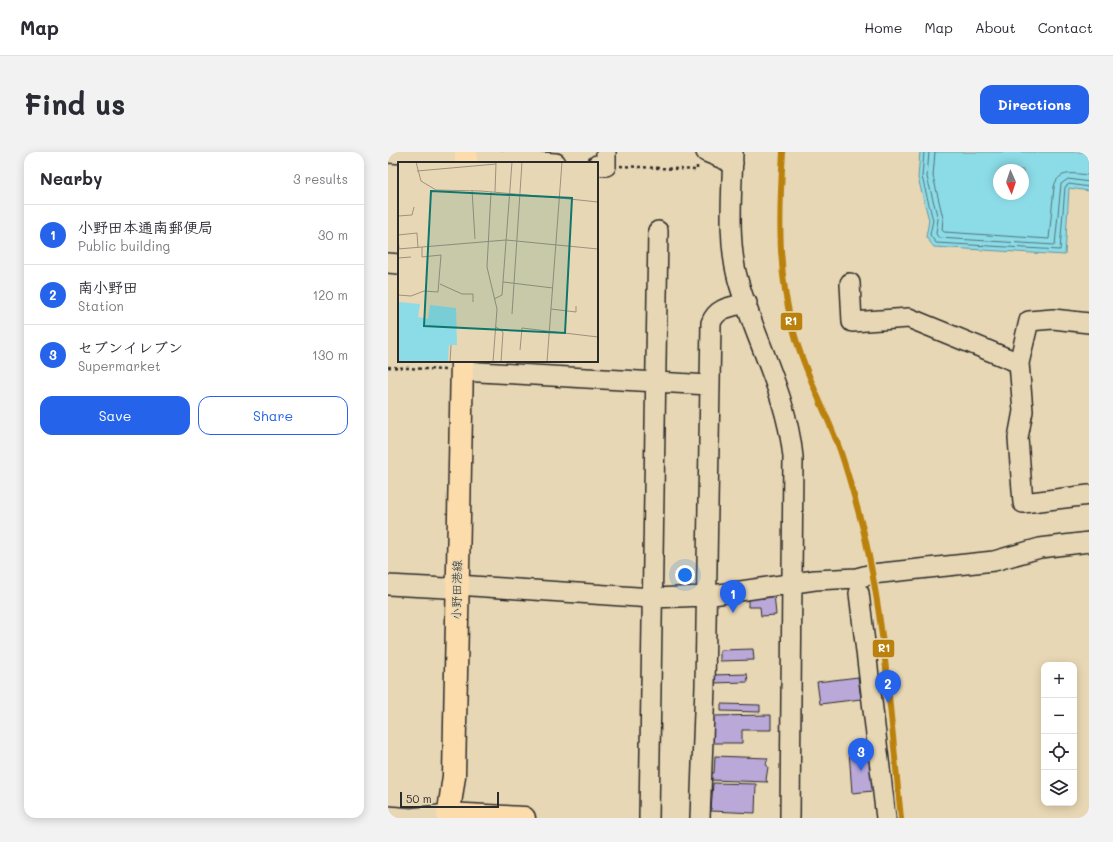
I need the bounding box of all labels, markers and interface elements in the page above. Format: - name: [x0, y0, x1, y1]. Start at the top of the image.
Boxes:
- text: Map: [20, 15, 59, 40]
- text: Home: [864, 18, 902, 37]
- text: Map: [924, 18, 953, 37]
- text: About: [975, 18, 1016, 37]
- text: Contact: [1038, 18, 1093, 37]
- button: Directions: [980, 85, 1089, 124]
- text: Find us: [24, 86, 125, 122]
- inset map: [398, 162, 598, 362]
- north arrow: [993, 164, 1029, 200]
- text: Nearby: [40, 167, 102, 189]
- text: 3 results: [293, 170, 348, 187]
- text: 小野田本通南郵便局: [78, 217, 213, 237]
- text: 1: [50, 226, 56, 243]
- text: 30 m: [318, 226, 348, 243]
- text: Public building: [78, 237, 170, 254]
- text: 南小野田: [78, 277, 138, 297]
- text: 2: [49, 286, 57, 303]
- text: 120 m: [312, 286, 348, 303]
- text: Station: [78, 297, 124, 314]
- line badge: R1: [780, 312, 803, 331]
- text: R1: [785, 313, 797, 328]
- text: セブンイレブン: [78, 337, 183, 357]
- text: 3: [49, 346, 57, 363]
- text: 130 m: [312, 346, 348, 363]
- text: Supermarket: [78, 357, 161, 374]
- button: Save: [40, 396, 190, 435]
- button: Share: [198, 396, 348, 435]
- street label: 小野田港線: [447, 560, 465, 620]
- your location: [675, 565, 695, 585]
- pin: 1: [720, 580, 746, 613]
- line badge: R1: [872, 639, 895, 658]
- text: R1: [878, 640, 890, 655]
- map controls: [1041, 662, 1077, 806]
- button: +: [1041, 662, 1077, 698]
- pin: 2: [875, 670, 901, 703]
- button: −: [1041, 698, 1077, 734]
- button: locate: [1041, 734, 1077, 770]
- pin: 3: [848, 738, 874, 771]
- button: layers: [1041, 770, 1077, 806]
- scale bar: [400, 790, 499, 809]
- text: 50 m: [406, 791, 432, 806]

